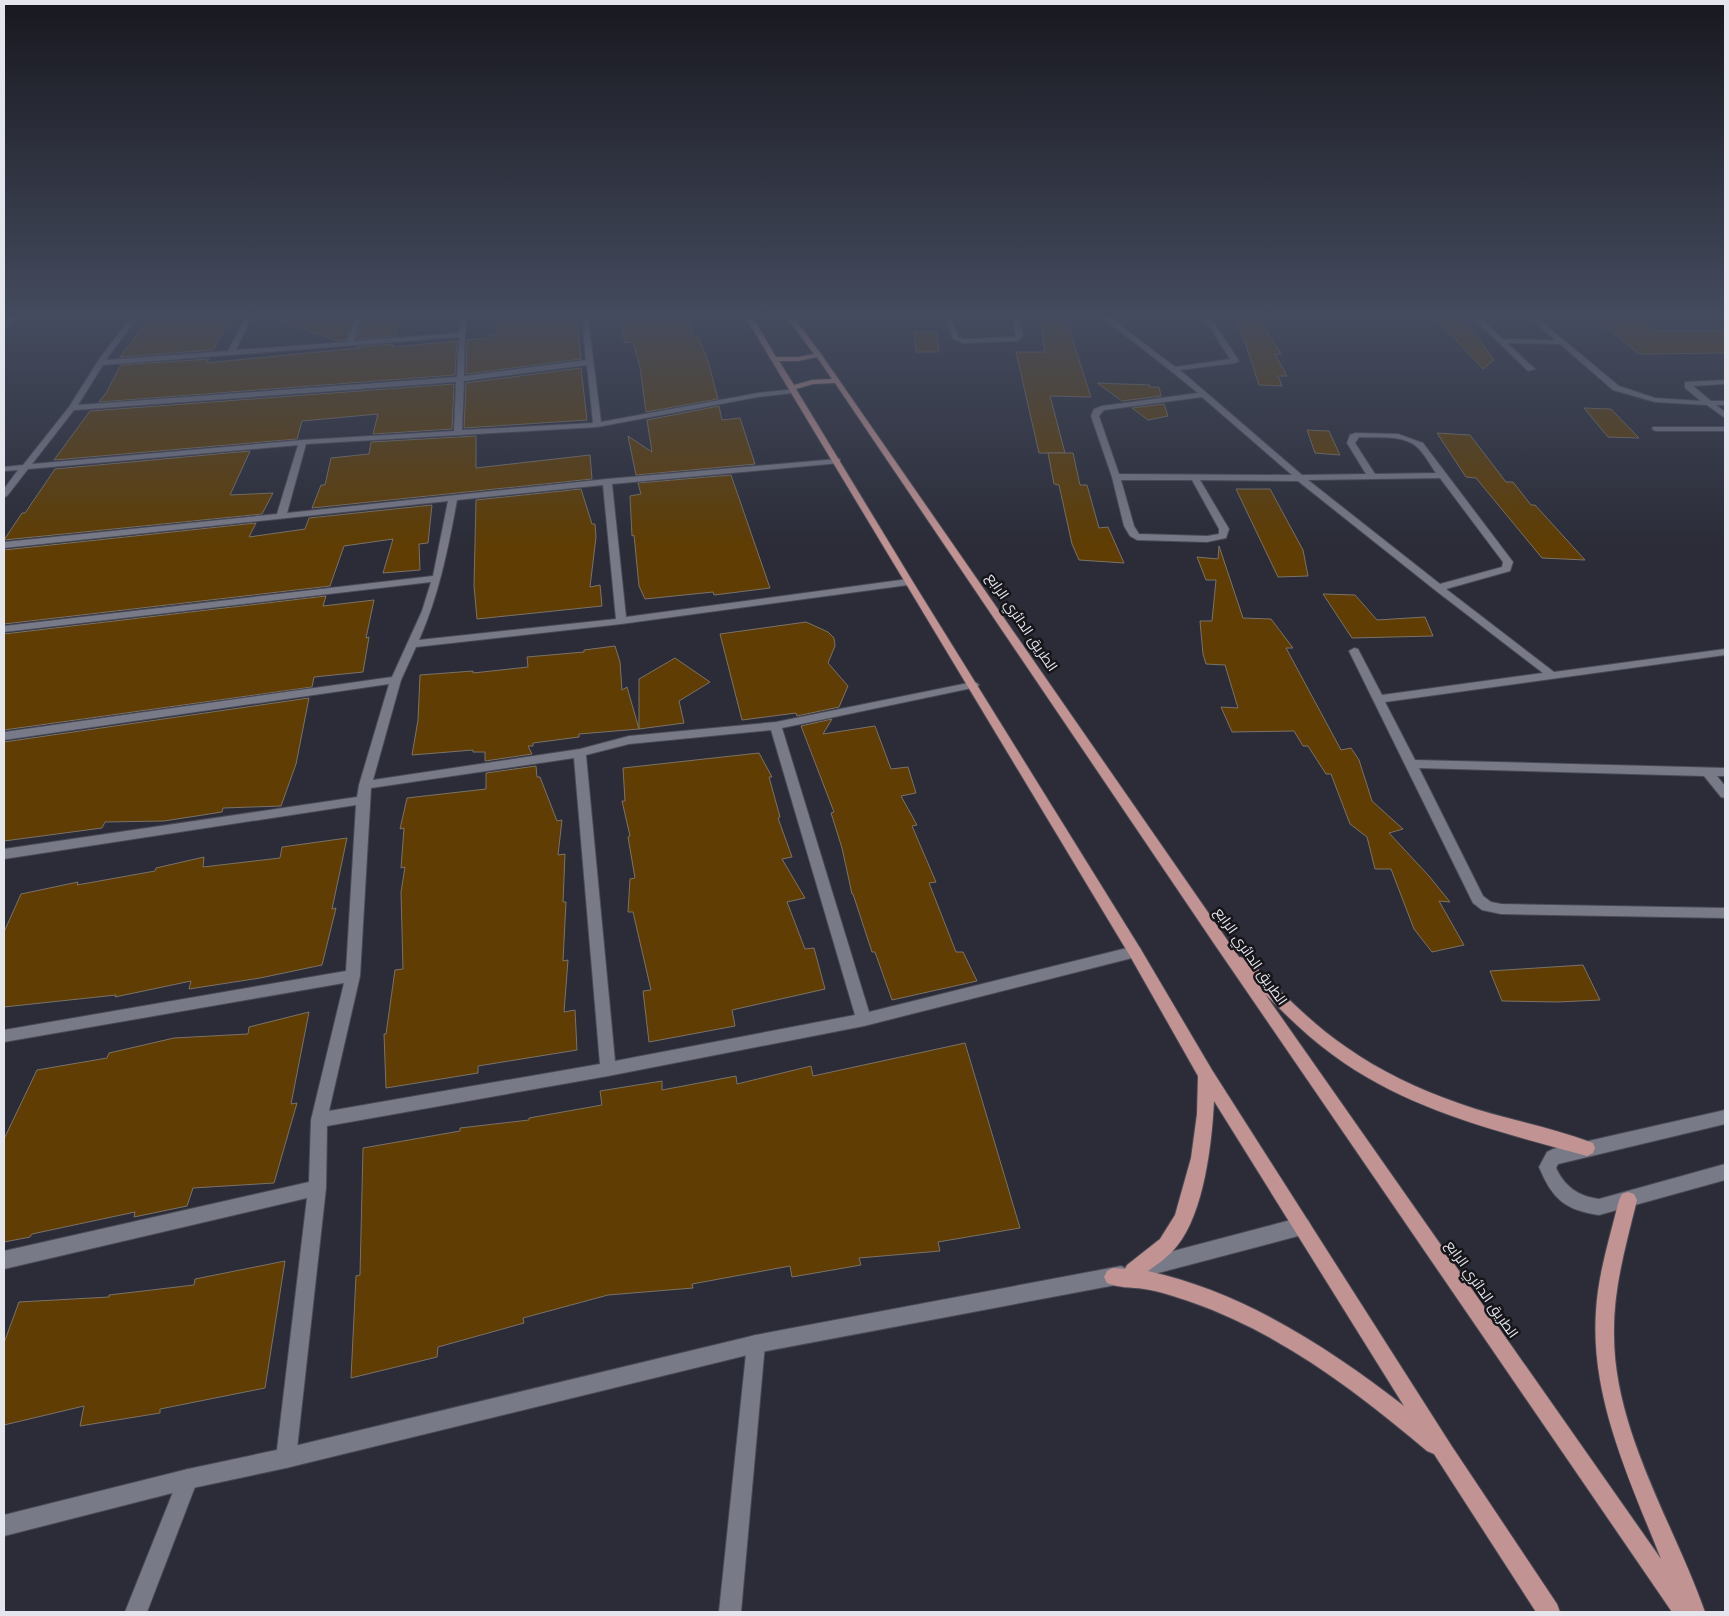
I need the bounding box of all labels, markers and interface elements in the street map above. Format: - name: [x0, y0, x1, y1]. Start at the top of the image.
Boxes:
- street label: الطريق الدائري الرابع: [980, 570, 1061, 676]
- street label: الطريق الدائري الرابع: [1208, 904, 1291, 1010]
- street label: الطريق الدائري الرابع: [1439, 1237, 1522, 1343]

